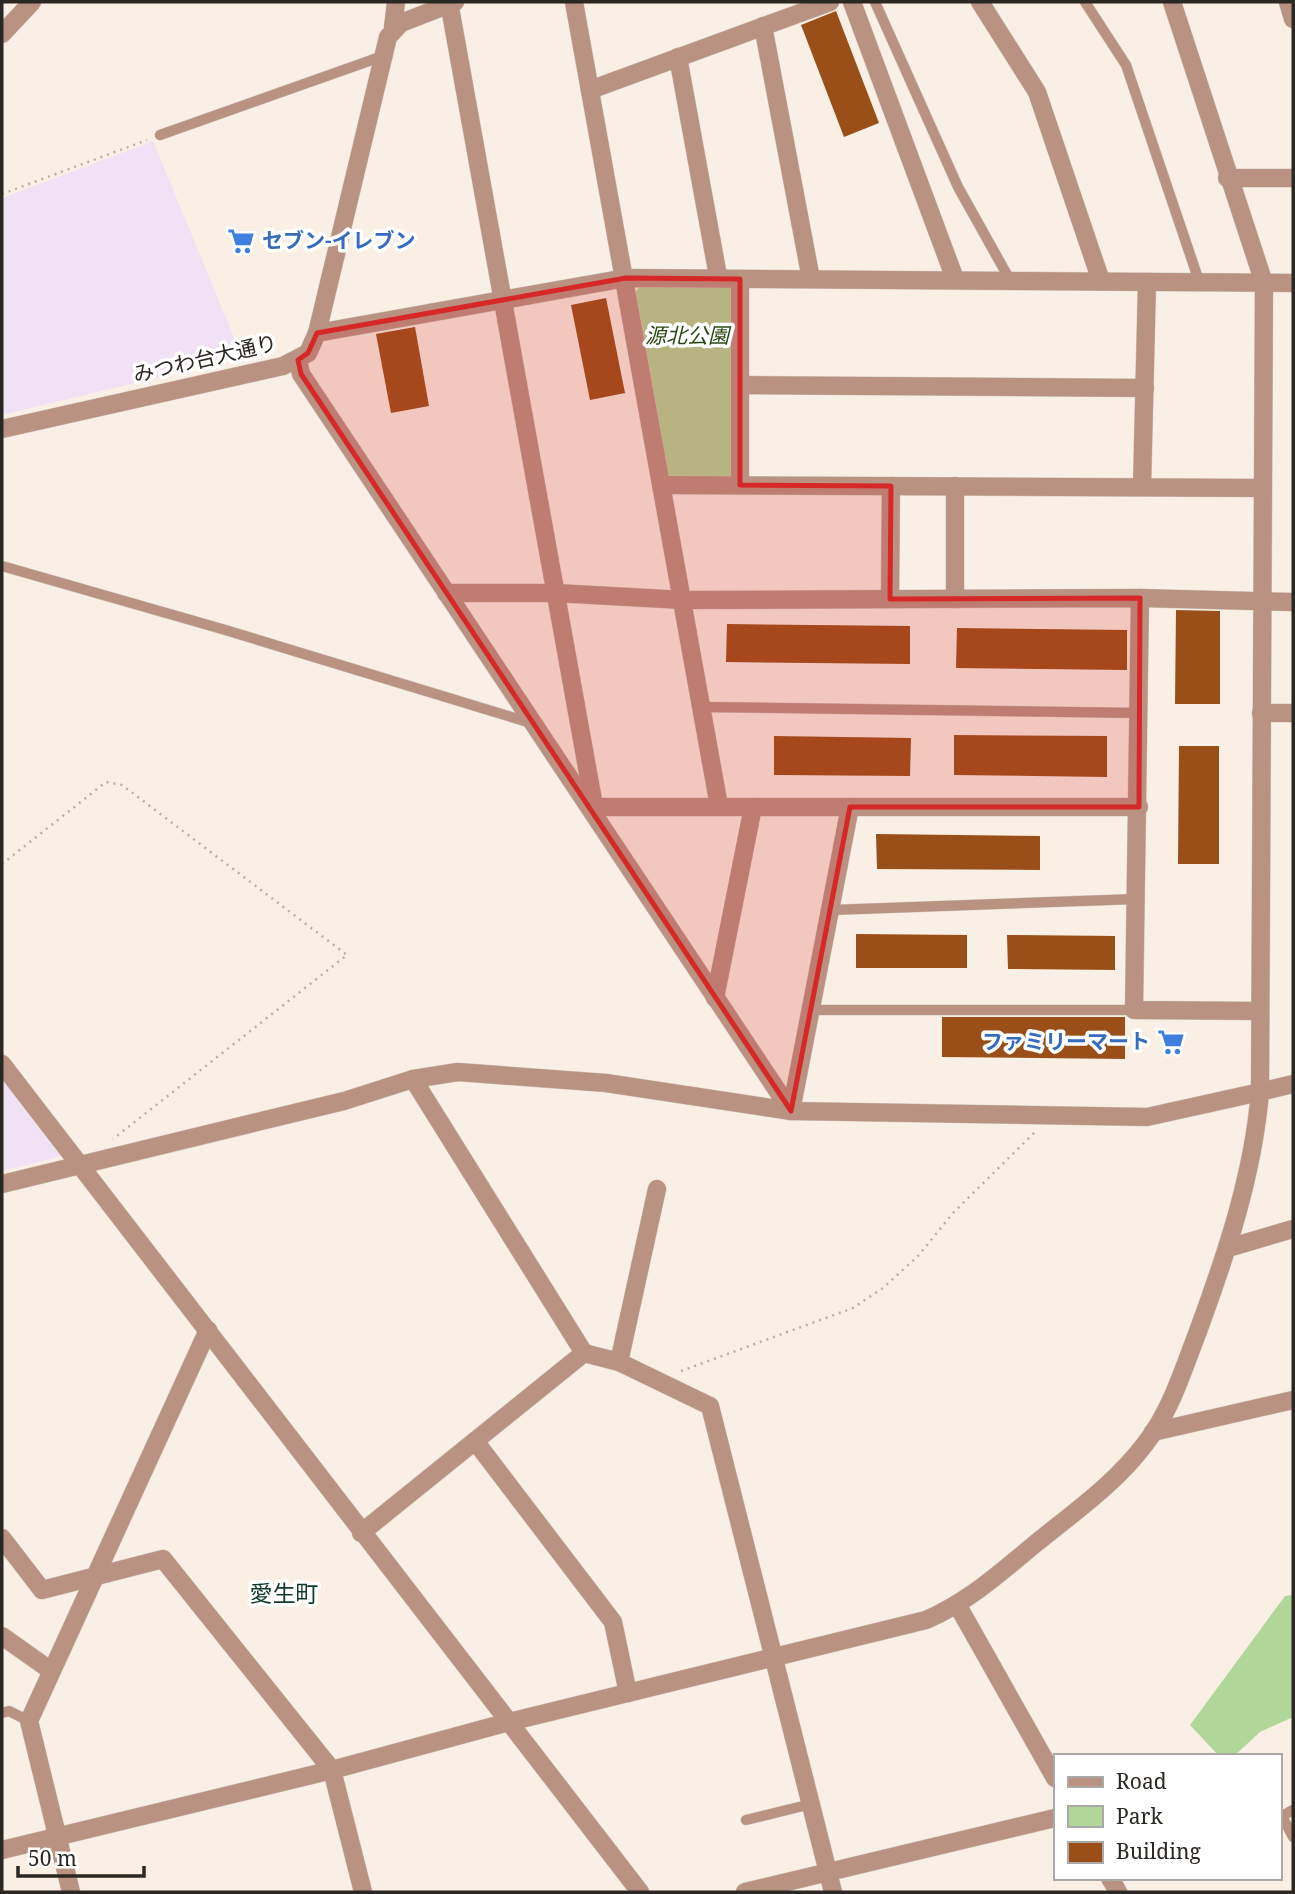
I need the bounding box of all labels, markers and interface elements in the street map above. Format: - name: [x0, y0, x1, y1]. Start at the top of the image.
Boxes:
- supermarket icon: セブン-イレブン: [226, 226, 256, 256]
- place label: セブン-イレブン: [262, 226, 416, 254]
- park label: 源北公園: [645, 321, 732, 349]
- street label: みつわ台大通り: [130, 328, 280, 388]
- place label: ファミリーマート: [982, 1027, 1150, 1055]
- supermarket icon: ファミリーマート: [1156, 1027, 1186, 1057]
- district label: 愛生町: [250, 1577, 319, 1609]
- legend: [1054, 1754, 1281, 1880]
- text: Road: [1116, 1767, 1167, 1795]
- text: Park: [1116, 1802, 1163, 1830]
- scale bar: [18, 1834, 144, 1878]
- text: Building: [1116, 1837, 1201, 1865]
- text: 50 m: [28, 1844, 77, 1872]

